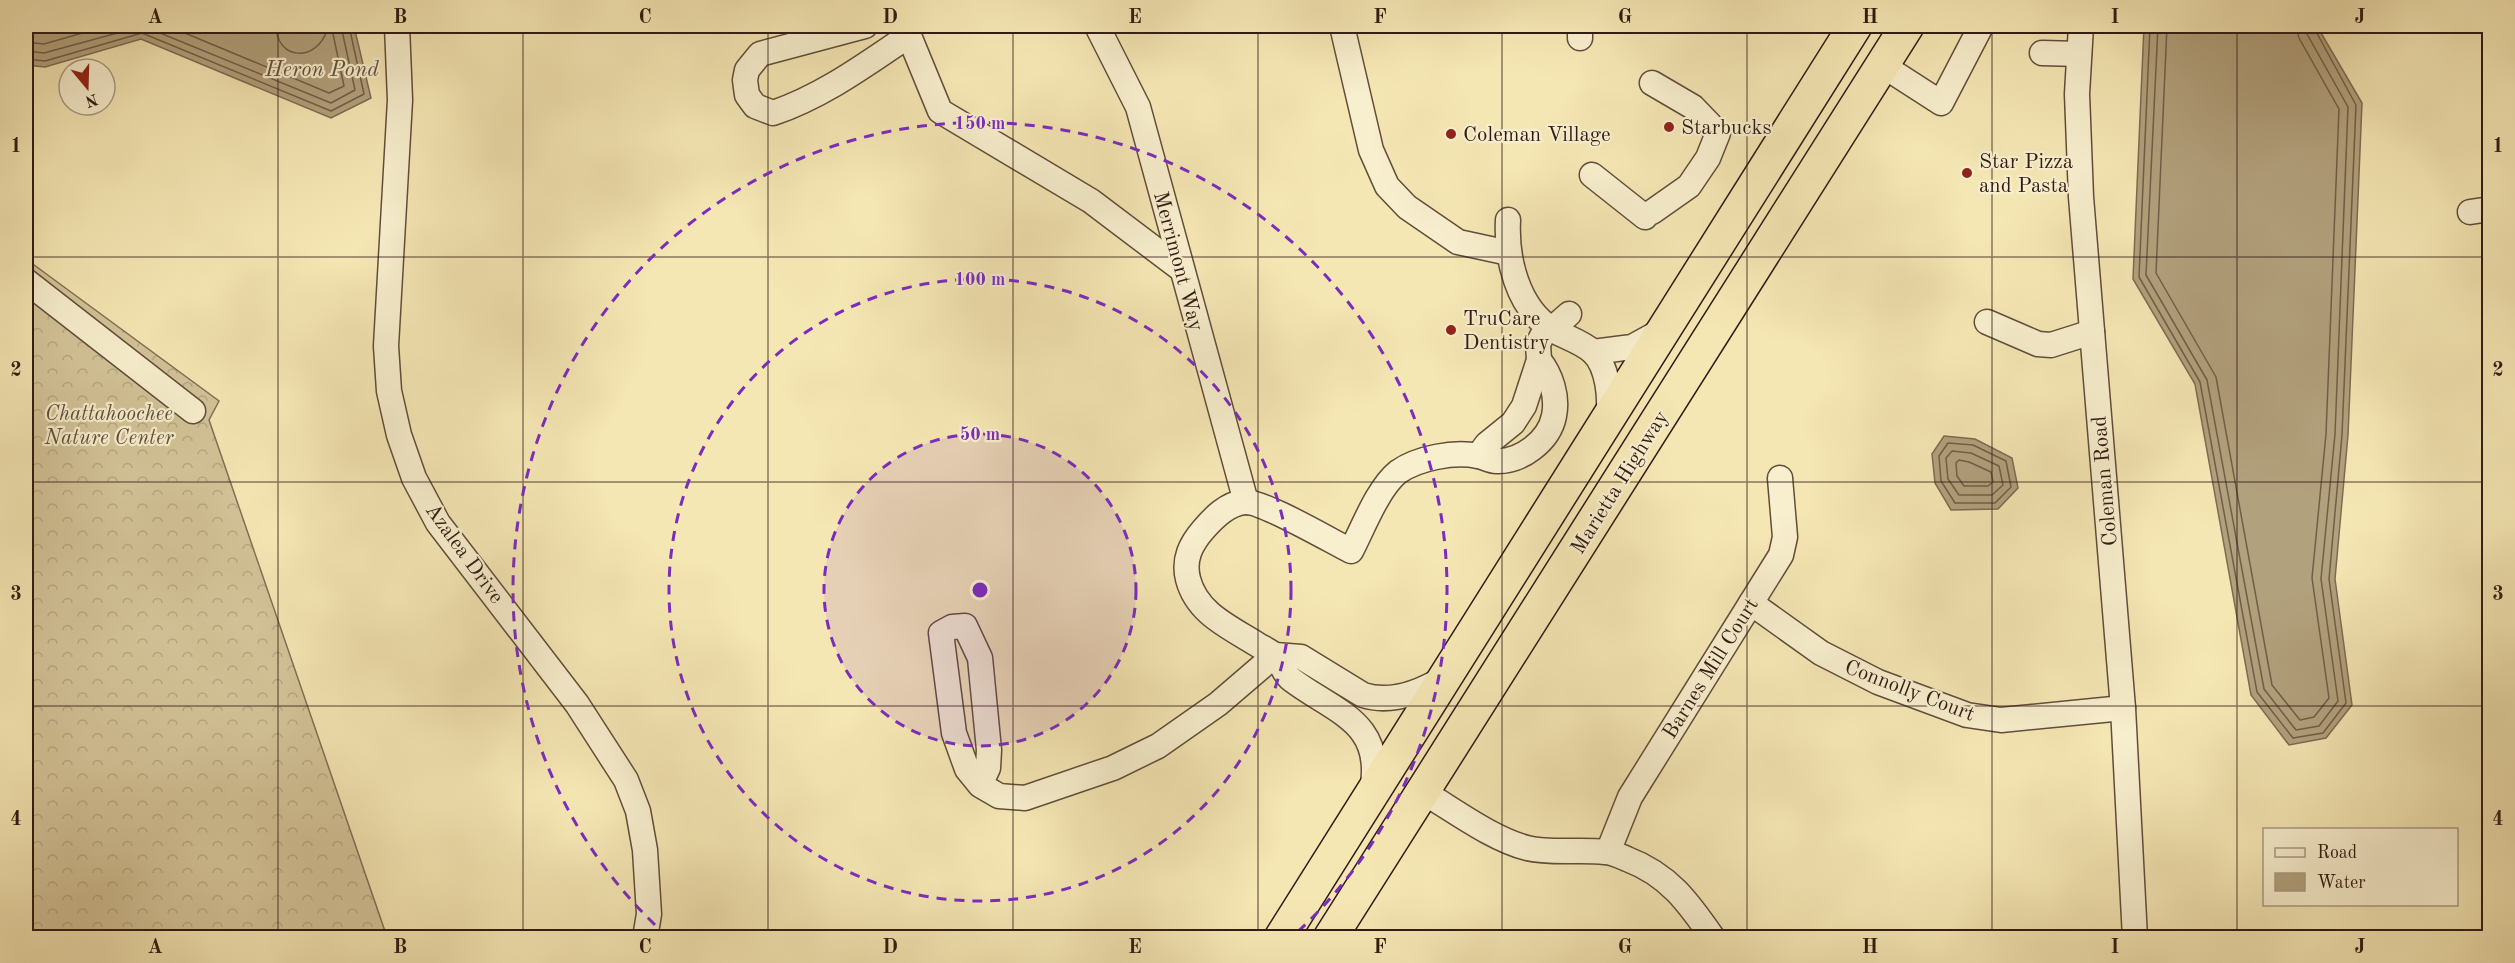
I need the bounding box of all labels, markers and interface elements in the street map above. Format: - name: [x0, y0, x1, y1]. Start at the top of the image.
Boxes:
- text: A: [147, 8, 163, 28]
- text: B: [393, 8, 407, 28]
- text: C: [638, 8, 652, 28]
- text: D: [882, 8, 898, 28]
- text: E: [1128, 8, 1142, 28]
- text: F: [1373, 8, 1387, 28]
- text: G: [1618, 8, 1632, 28]
- text: H: [1862, 8, 1878, 28]
- text: I: [2111, 8, 2119, 28]
- text: J: [2355, 8, 2366, 28]
- north arrow: [57, 57, 117, 117]
- water label: Heron Pond: [264, 59, 379, 81]
- text: N: [82, 90, 100, 109]
- text: 150 m: [955, 115, 1005, 133]
- place label: Starbucks: [1681, 118, 1772, 139]
- marker: Starbucks: [1662, 120, 1676, 134]
- place label: Coleman Village: [1463, 125, 1611, 146]
- marker: Coleman Village: [1444, 127, 1458, 141]
- text: 1: [10, 137, 22, 157]
- text: 1: [2492, 137, 2504, 157]
- place label: Star Pizza and Pasta: [1979, 152, 2073, 197]
- marker: Star Pizza and Pasta: [1960, 166, 1974, 180]
- street label: Merrimont Way: [1149, 189, 1206, 334]
- text: 100 m: [955, 271, 1005, 289]
- place label: TruCare Dentistry: [1463, 309, 1550, 354]
- marker: TruCare Dentistry: [1444, 323, 1458, 337]
- text: 2: [10, 361, 22, 381]
- text: 2: [2492, 361, 2504, 381]
- park label: Chattahoochee Nature Center: [43, 404, 175, 449]
- street label: Marietta Highway: [1568, 407, 1673, 558]
- street label: Coleman Road: [2089, 415, 2122, 547]
- text: 50 m: [960, 426, 1000, 444]
- street label: Azalea Drive: [421, 500, 507, 608]
- centre of rings: [970, 580, 990, 600]
- text: 3: [10, 585, 22, 605]
- text: 3: [2492, 585, 2504, 605]
- street label: Barnes Mill Court: [1660, 595, 1763, 743]
- street label: Connolly Court: [1841, 657, 1977, 726]
- text: 4: [10, 810, 22, 830]
- text: 4: [2492, 810, 2504, 830]
- legend: [2263, 828, 2458, 906]
- text: Road: [2317, 844, 2357, 862]
- text: Water: [2317, 874, 2366, 892]
- text: A: [147, 938, 163, 958]
- text: B: [393, 938, 407, 958]
- text: C: [638, 938, 652, 958]
- text: D: [882, 938, 898, 958]
- text: E: [1128, 938, 1142, 958]
- text: F: [1373, 938, 1387, 958]
- text: G: [1618, 938, 1632, 958]
- text: H: [1862, 938, 1878, 958]
- text: I: [2111, 938, 2119, 958]
- text: J: [2355, 938, 2366, 958]

